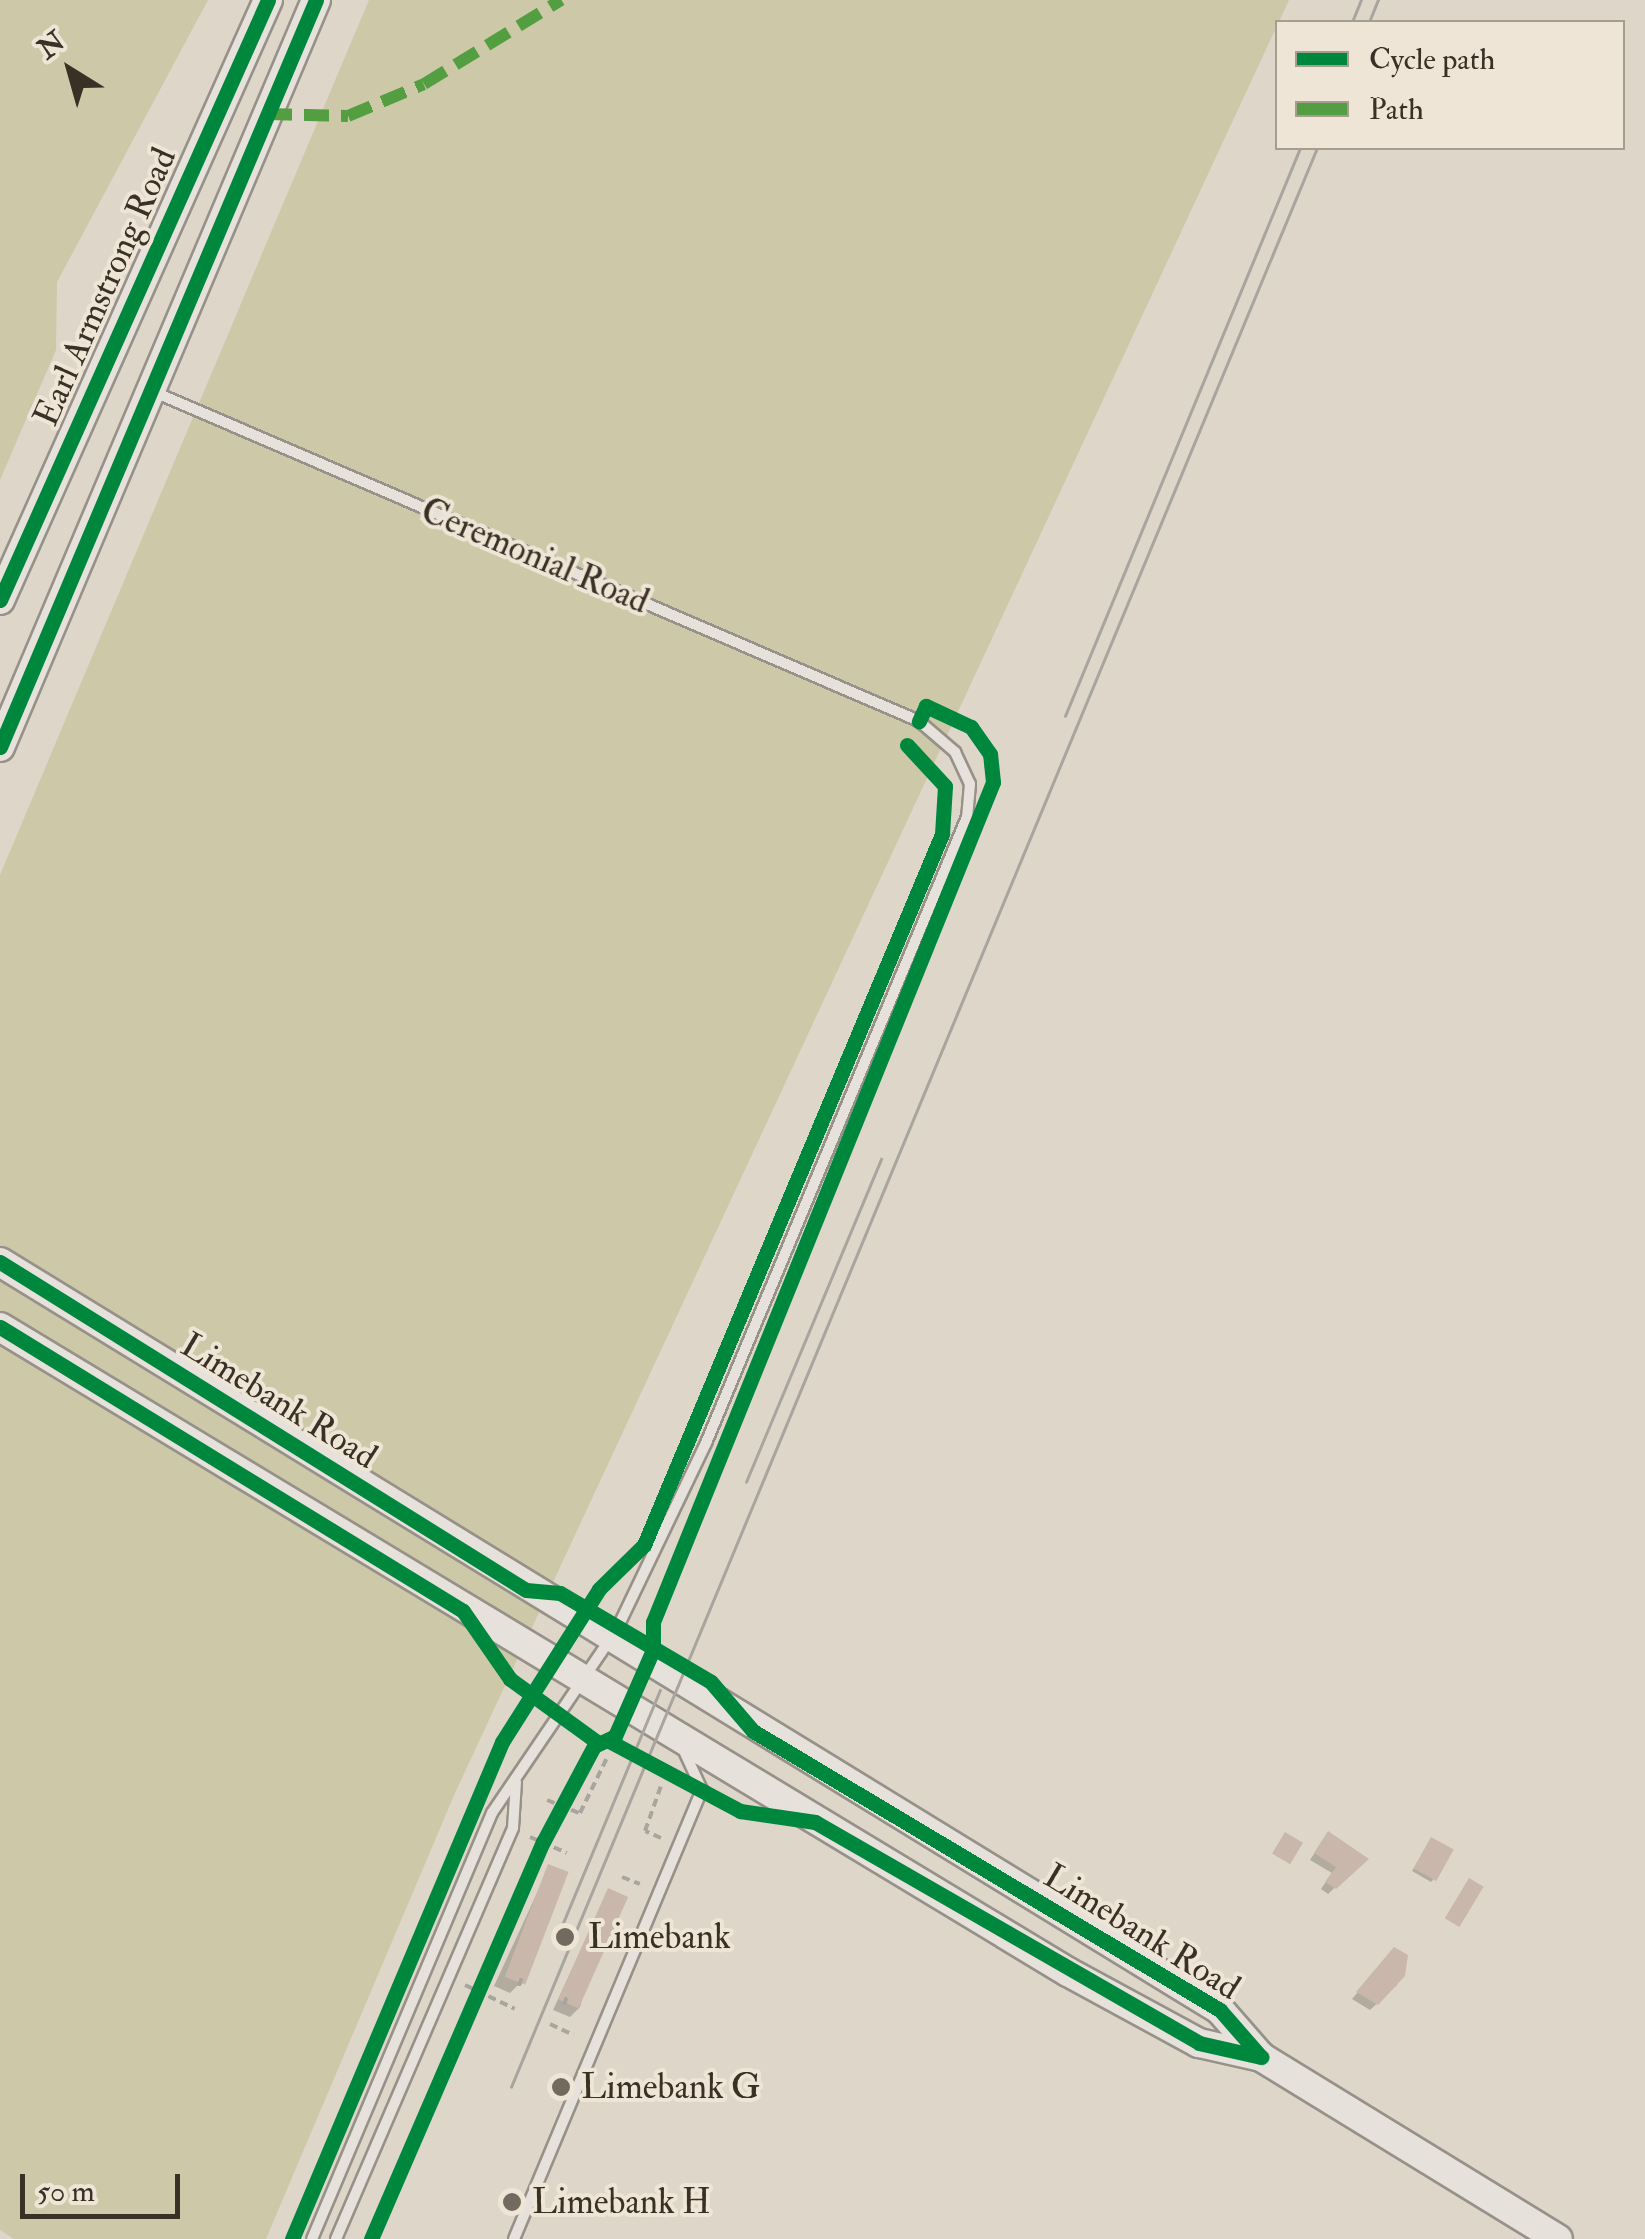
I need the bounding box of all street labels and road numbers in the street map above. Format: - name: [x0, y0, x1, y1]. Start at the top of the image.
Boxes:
- street label: Earl Armstrong Road: [25, 141, 185, 433]
- street label: Ceremonial Road: [415, 489, 655, 623]
- street label: Limebank Road: [173, 1324, 385, 1478]
- street label: Limebank Road: [1036, 1855, 1248, 2009]

